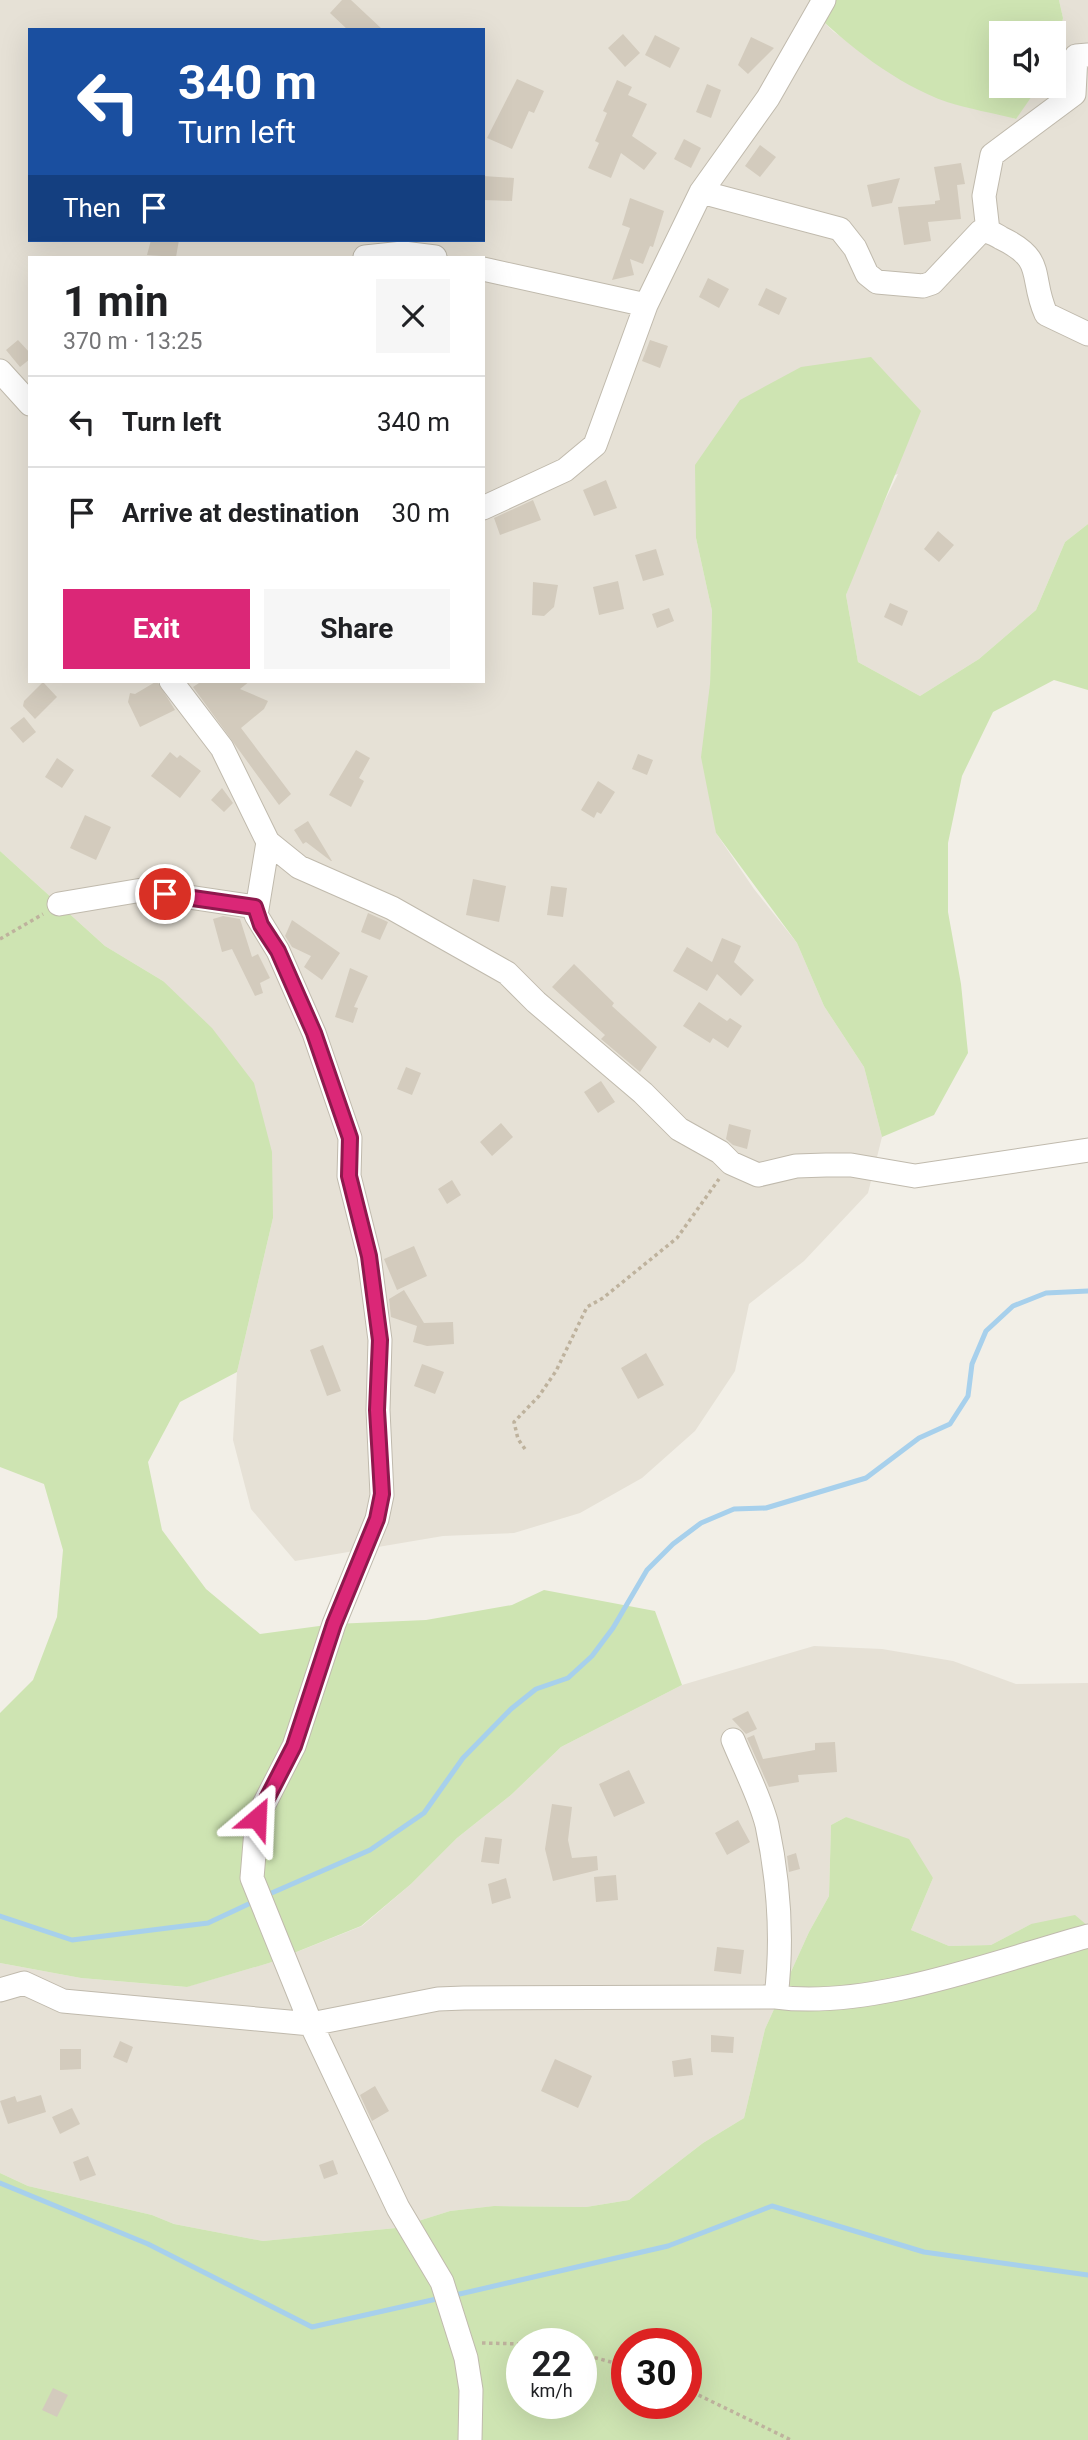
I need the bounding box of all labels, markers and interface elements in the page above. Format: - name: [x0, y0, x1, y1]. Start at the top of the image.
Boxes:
- map controls: [989, 21, 1066, 98]
- button: sound: [989, 21, 1066, 98]
- text: 340 m: [178, 54, 317, 111]
- icon: left: [63, 56, 154, 147]
- text: Turn left: [178, 113, 296, 151]
- icon: arrive: [135, 189, 173, 227]
- text: Then: [63, 193, 121, 223]
- text: 1 min: [63, 277, 169, 326]
- button: close: [376, 279, 450, 353]
- text: 370 m · 13:25: [63, 328, 202, 355]
- icon: left: [63, 403, 101, 441]
- text: Turn left: [122, 407, 221, 437]
- text: 340 m: [377, 407, 450, 437]
- icon: arrive: [63, 494, 101, 532]
- text: Arrive at destination: [122, 498, 359, 528]
- text: 30 m: [392, 498, 450, 528]
- button: Exit: [63, 589, 250, 669]
- button: Share: [264, 589, 450, 669]
- pin: [135, 864, 195, 924]
- icon: arrive: [146, 875, 184, 913]
- position arrow: [220, 1781, 294, 1855]
- speed limit sign: 30: [611, 2328, 702, 2419]
- text: 22: [531, 2344, 572, 2385]
- text: km/h: [530, 2380, 573, 2401]

